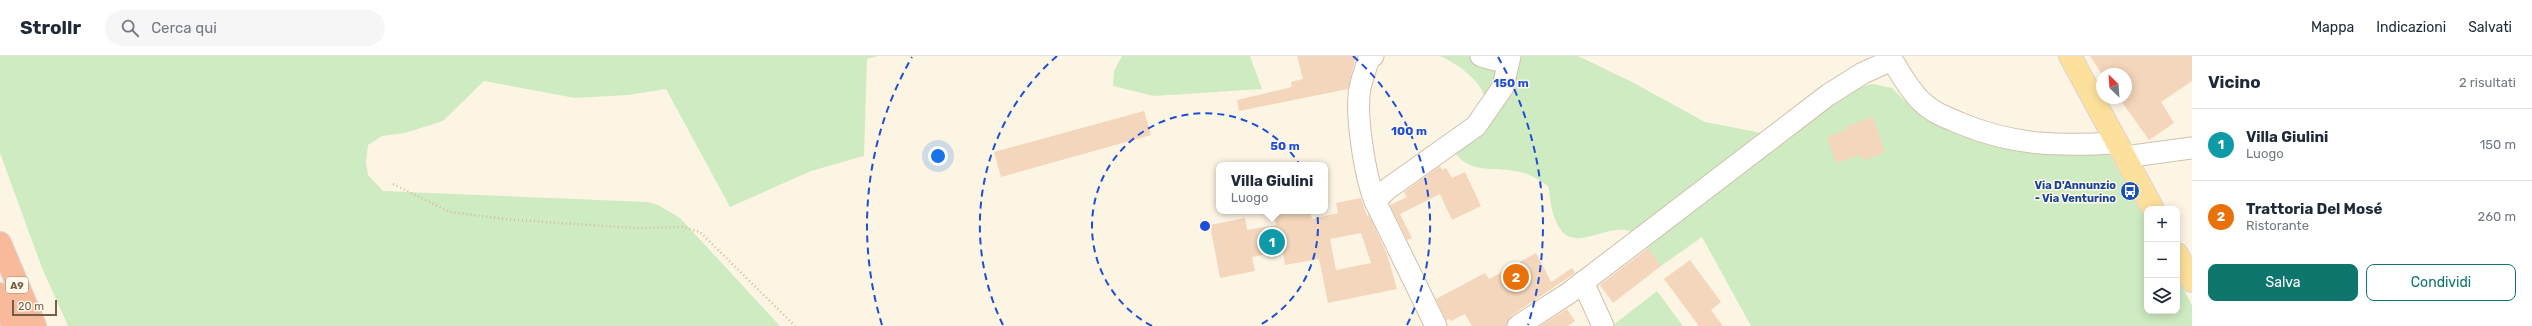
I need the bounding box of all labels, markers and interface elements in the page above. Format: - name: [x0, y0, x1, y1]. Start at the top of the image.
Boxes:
- search box: [105, 10, 385, 46]
- text: Strollr: [20, 16, 81, 39]
- icon: search: [119, 17, 141, 39]
- text: Cerca qui: [151, 19, 217, 37]
- text: Mappa: [2311, 19, 2354, 36]
- text: Indicazioni: [2376, 19, 2446, 36]
- text: Salvati: [2468, 19, 2512, 36]
- north arrow: [2096, 68, 2132, 104]
- text: Vicino: [2208, 72, 2261, 92]
- text: 2 risultati: [2459, 75, 2516, 90]
- text: 150 m: [1493, 76, 1529, 90]
- text: 100 m: [1391, 124, 1427, 138]
- text: Villa Giulini: [2246, 128, 2328, 146]
- text: 1: [2218, 137, 2224, 152]
- text: 150 m: [2480, 137, 2516, 152]
- text: 50 m: [1270, 139, 1300, 153]
- your location: [928, 146, 948, 166]
- text: Luogo: [2246, 146, 2284, 161]
- popup: [1216, 162, 1328, 214]
- text: Villa Giulini: [1231, 172, 1313, 190]
- place label: Via D'Annunzio - Via Venturino: [2035, 179, 2116, 205]
- bus stop icon: Via D'Annunzio - Via Venturino: [2119, 180, 2141, 202]
- text: Luogo: [1231, 190, 1268, 205]
- text: Trattoria Del Mosé: [2246, 200, 2382, 218]
- map controls: [2144, 206, 2180, 314]
- button: +: [2144, 206, 2180, 242]
- text: 2: [2217, 209, 2225, 224]
- text: 260 m: [2478, 209, 2516, 224]
- text: Ristorante: [2246, 218, 2309, 233]
- centre of rings: [1198, 219, 1212, 233]
- pin: 1: [1259, 227, 1285, 257]
- button: −: [2144, 242, 2180, 278]
- pin: 2: [1503, 262, 1529, 292]
- button: Salva: [2208, 264, 2358, 301]
- button: Condividi: [2366, 264, 2516, 301]
- road number: A9: [6, 277, 28, 293]
- button: layers: [2144, 278, 2180, 314]
- scale bar: [12, 298, 57, 317]
- text: 20 m: [18, 300, 44, 313]

